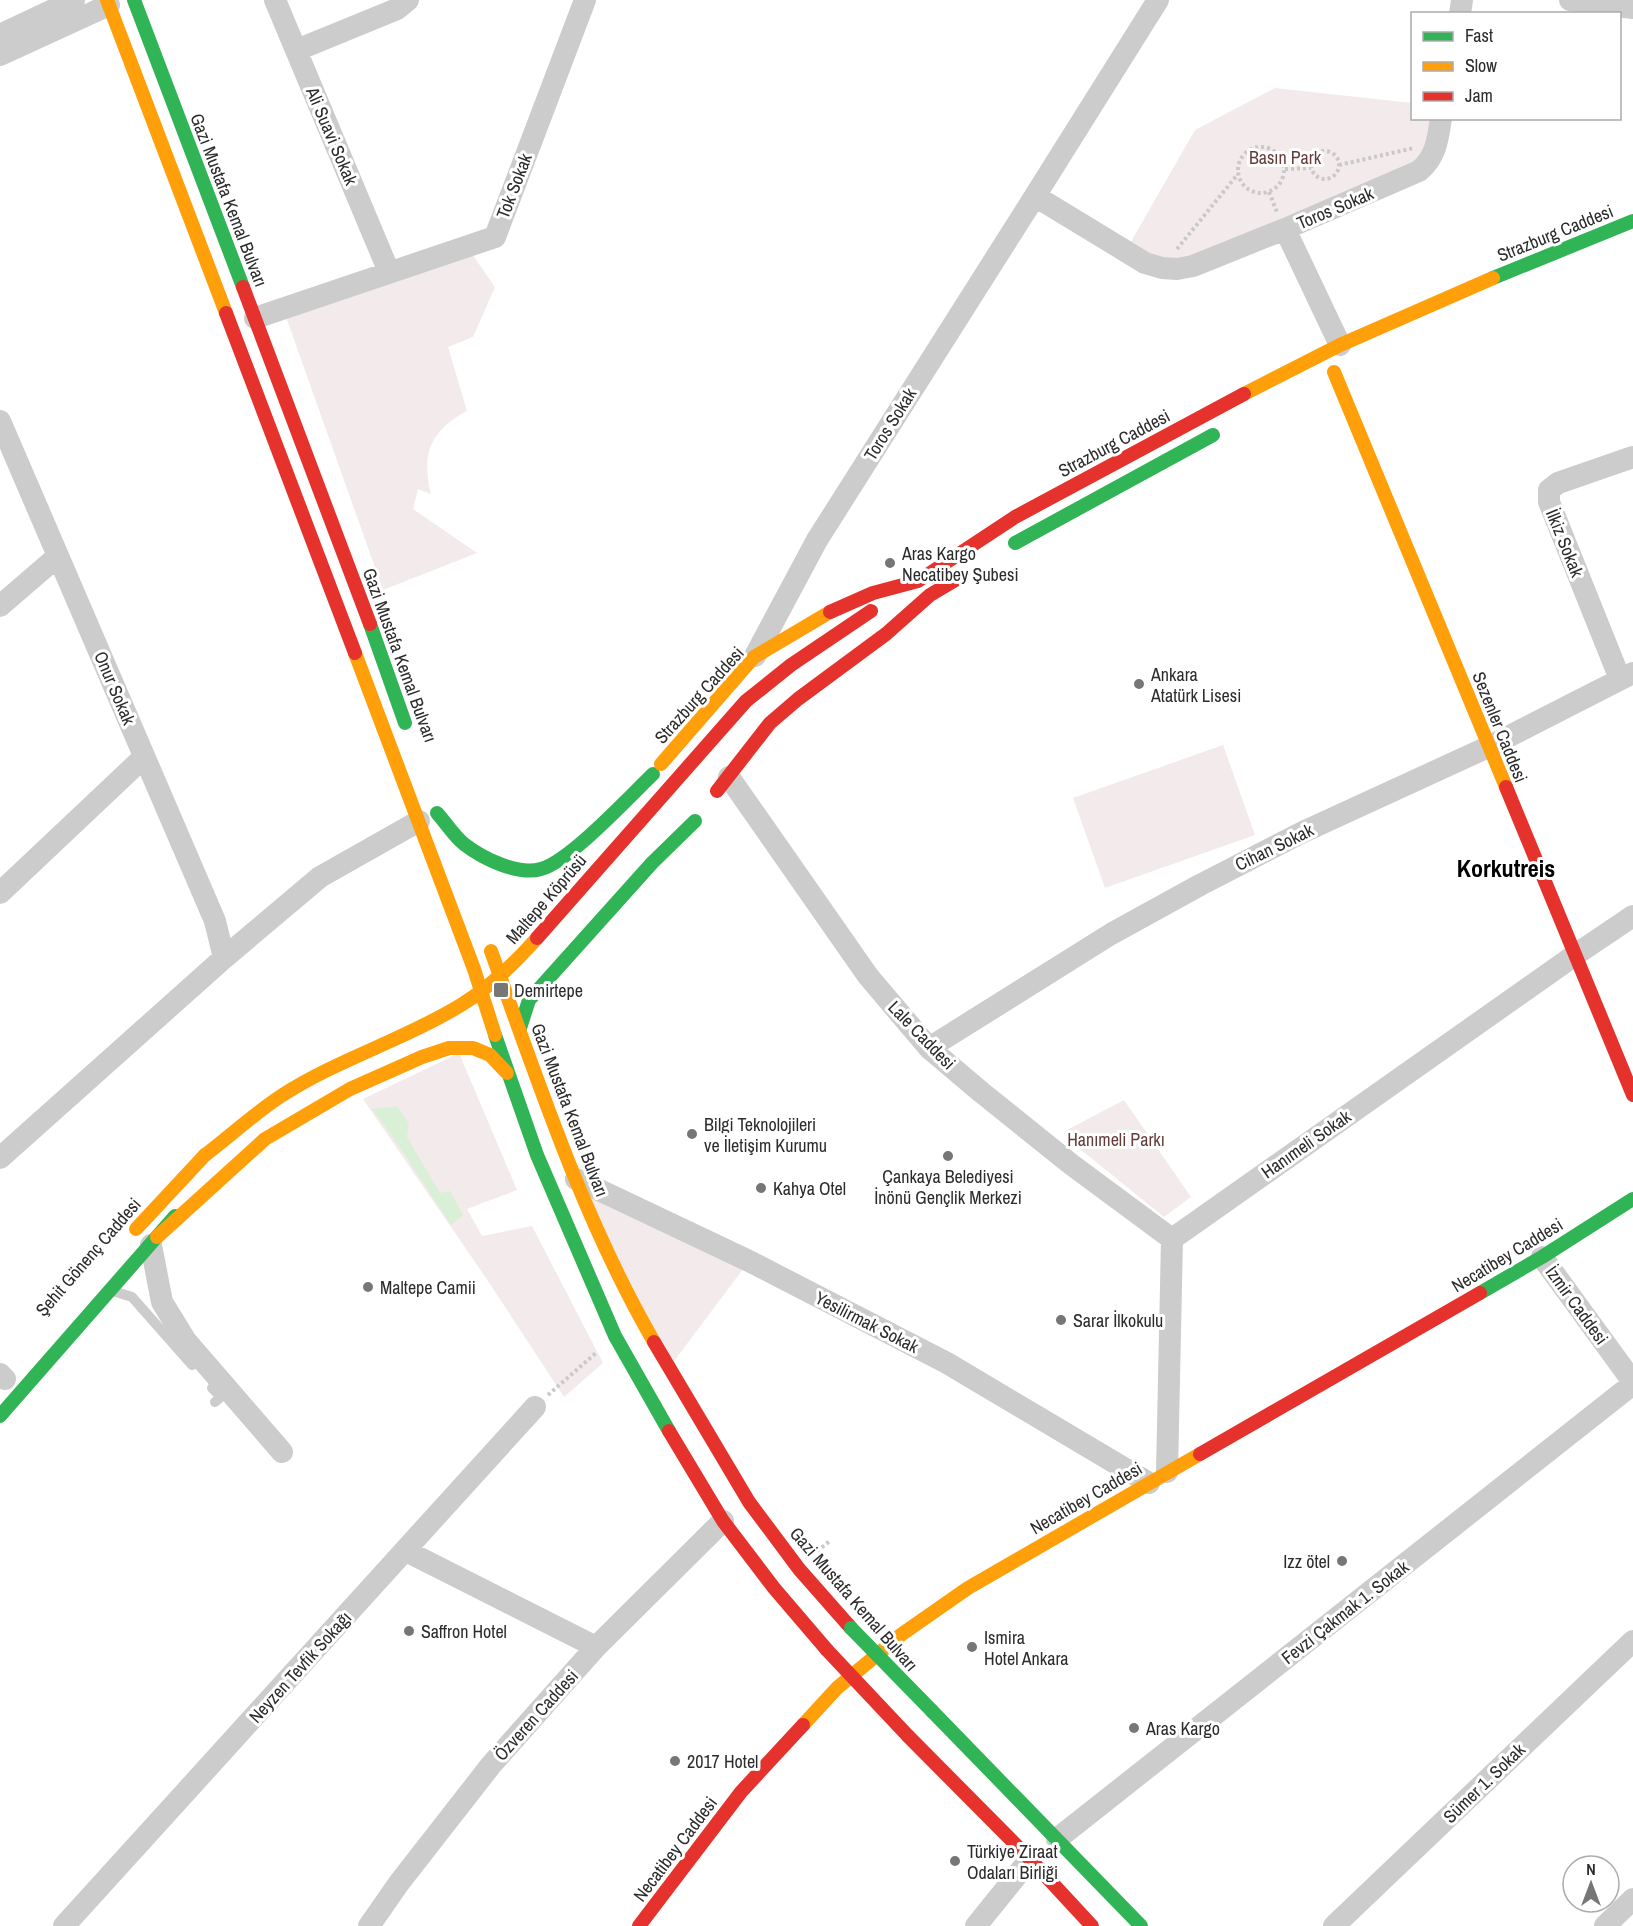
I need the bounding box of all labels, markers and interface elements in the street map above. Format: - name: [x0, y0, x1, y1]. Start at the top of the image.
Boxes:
- legend: [1411, 12, 1621, 120]
- text: Fast: [1465, 23, 1493, 48]
- text: Slow: [1465, 53, 1497, 78]
- street label: Ali Suavi Sokak: [300, 82, 364, 189]
- text: Jam: [1465, 83, 1493, 108]
- street label: Gazi Mustafa Kemal Bulvarı: [184, 110, 274, 290]
- park label: Basın Park: [1249, 145, 1322, 170]
- street label: Tok Sokak: [490, 149, 538, 222]
- street label: Toros Sokak: [1293, 180, 1378, 235]
- street label: Strazburg Caddesi: [1493, 198, 1617, 268]
- street label: Toros Sokak: [858, 382, 922, 465]
- street label: Strazburg Caddesi: [1054, 403, 1174, 483]
- street label: İlkiz Sokak: [1540, 505, 1590, 581]
- place label: Aras Kargo Necatibey Şubesi: [901, 541, 1019, 587]
- marker: Aras Kargo Necatibey Şubesi: [883, 556, 897, 570]
- street label: Gazi Mustafa Kemal Bulvarı: [357, 564, 443, 746]
- street label: Strazburg Caddesi: [649, 641, 749, 749]
- street label: Onur Sokak: [88, 647, 142, 729]
- place label: Ankara Atatürk Lisesi: [1150, 662, 1241, 708]
- street label: Sezenler Caddesi: [1466, 668, 1534, 786]
- marker: Ankara Atatürk Lisesi: [1132, 677, 1146, 691]
- street label: Cihan Sokak: [1231, 817, 1318, 877]
- street label: Maltepe Köprüsü: [500, 849, 592, 949]
- district label: Korkutreis: [1457, 852, 1555, 884]
- place label: Demirtepe: [514, 978, 583, 1003]
- marker: Demirtepe: [492, 981, 510, 999]
- street label: Lale Caddesi: [883, 995, 961, 1075]
- street label: Gazi Mustafa Kemal Bulvarı: [525, 1020, 615, 1200]
- street label: Hanımeli Sokak: [1256, 1104, 1356, 1184]
- place label: Bilgi Teknolojileri ve İletişim Kurumu: [704, 1112, 827, 1158]
- marker: Bilgi Teknolojileri ve İletişim Kurumu: [685, 1127, 699, 1141]
- park label: Hanımeli Parkı: [1067, 1127, 1165, 1152]
- marker: Çankaya Belediyesi İnönü Gençlik Merkezi: [941, 1149, 955, 1163]
- place label: Çankaya Belediyesi İnönü Gençlik Merkezi: [874, 1164, 1022, 1210]
- place label: Kahya Otel: [773, 1176, 846, 1201]
- marker: Kahya Otel: [754, 1181, 768, 1195]
- street label: Şehit Gönenç Caddesi: [30, 1192, 146, 1322]
- street label: Necatibey Caddesi: [1447, 1212, 1567, 1298]
- street label: İzmir Caddesi: [1540, 1260, 1614, 1350]
- place label: Maltepe Camii: [380, 1275, 476, 1300]
- marker: Maltepe Camii: [361, 1280, 375, 1294]
- street label: Yesilirmak Sokak: [811, 1285, 924, 1359]
- place label: Sarar İlkokulu: [1073, 1308, 1163, 1333]
- marker: Sarar İlkokulu: [1054, 1313, 1068, 1327]
- street label: Necatibey Caddesi: [1025, 1456, 1147, 1540]
- street label: Gazi Mustafa Kemal Bulvarı: [784, 1521, 924, 1677]
- place label: Izz ötel: [1283, 1549, 1330, 1574]
- street label: Fevzi Çakmak 1. Sokak: [1276, 1554, 1414, 1670]
- marker: Izz ötel: [1335, 1554, 1349, 1568]
- street label: Neyzen Tevfik Sokağı: [243, 1606, 357, 1728]
- place label: Saffron Hotel: [421, 1619, 507, 1644]
- marker: Saffron Hotel: [402, 1624, 416, 1638]
- place label: Ismira Hotel Ankara: [984, 1625, 1069, 1671]
- marker: Ismira Hotel Ankara: [965, 1640, 979, 1654]
- street label: Özveren Caddesi: [488, 1664, 584, 1766]
- place label: Aras Kargo: [1145, 1716, 1220, 1741]
- marker: Aras Kargo: [1127, 1721, 1141, 1735]
- street label: Sümer 1. Sokak: [1438, 1737, 1531, 1828]
- place label: 2017 Hotel: [687, 1749, 758, 1774]
- marker: 2017 Hotel: [668, 1754, 682, 1768]
- street label: Necatibey Caddesi: [627, 1791, 723, 1907]
- place label: Türkiye Ziraat Odaları Birliği: [967, 1839, 1058, 1885]
- marker: Türkiye Ziraat Odaları Birliği: [948, 1854, 962, 1868]
- north arrow: [1561, 1854, 1621, 1914]
- text: N: [1586, 1858, 1596, 1880]

